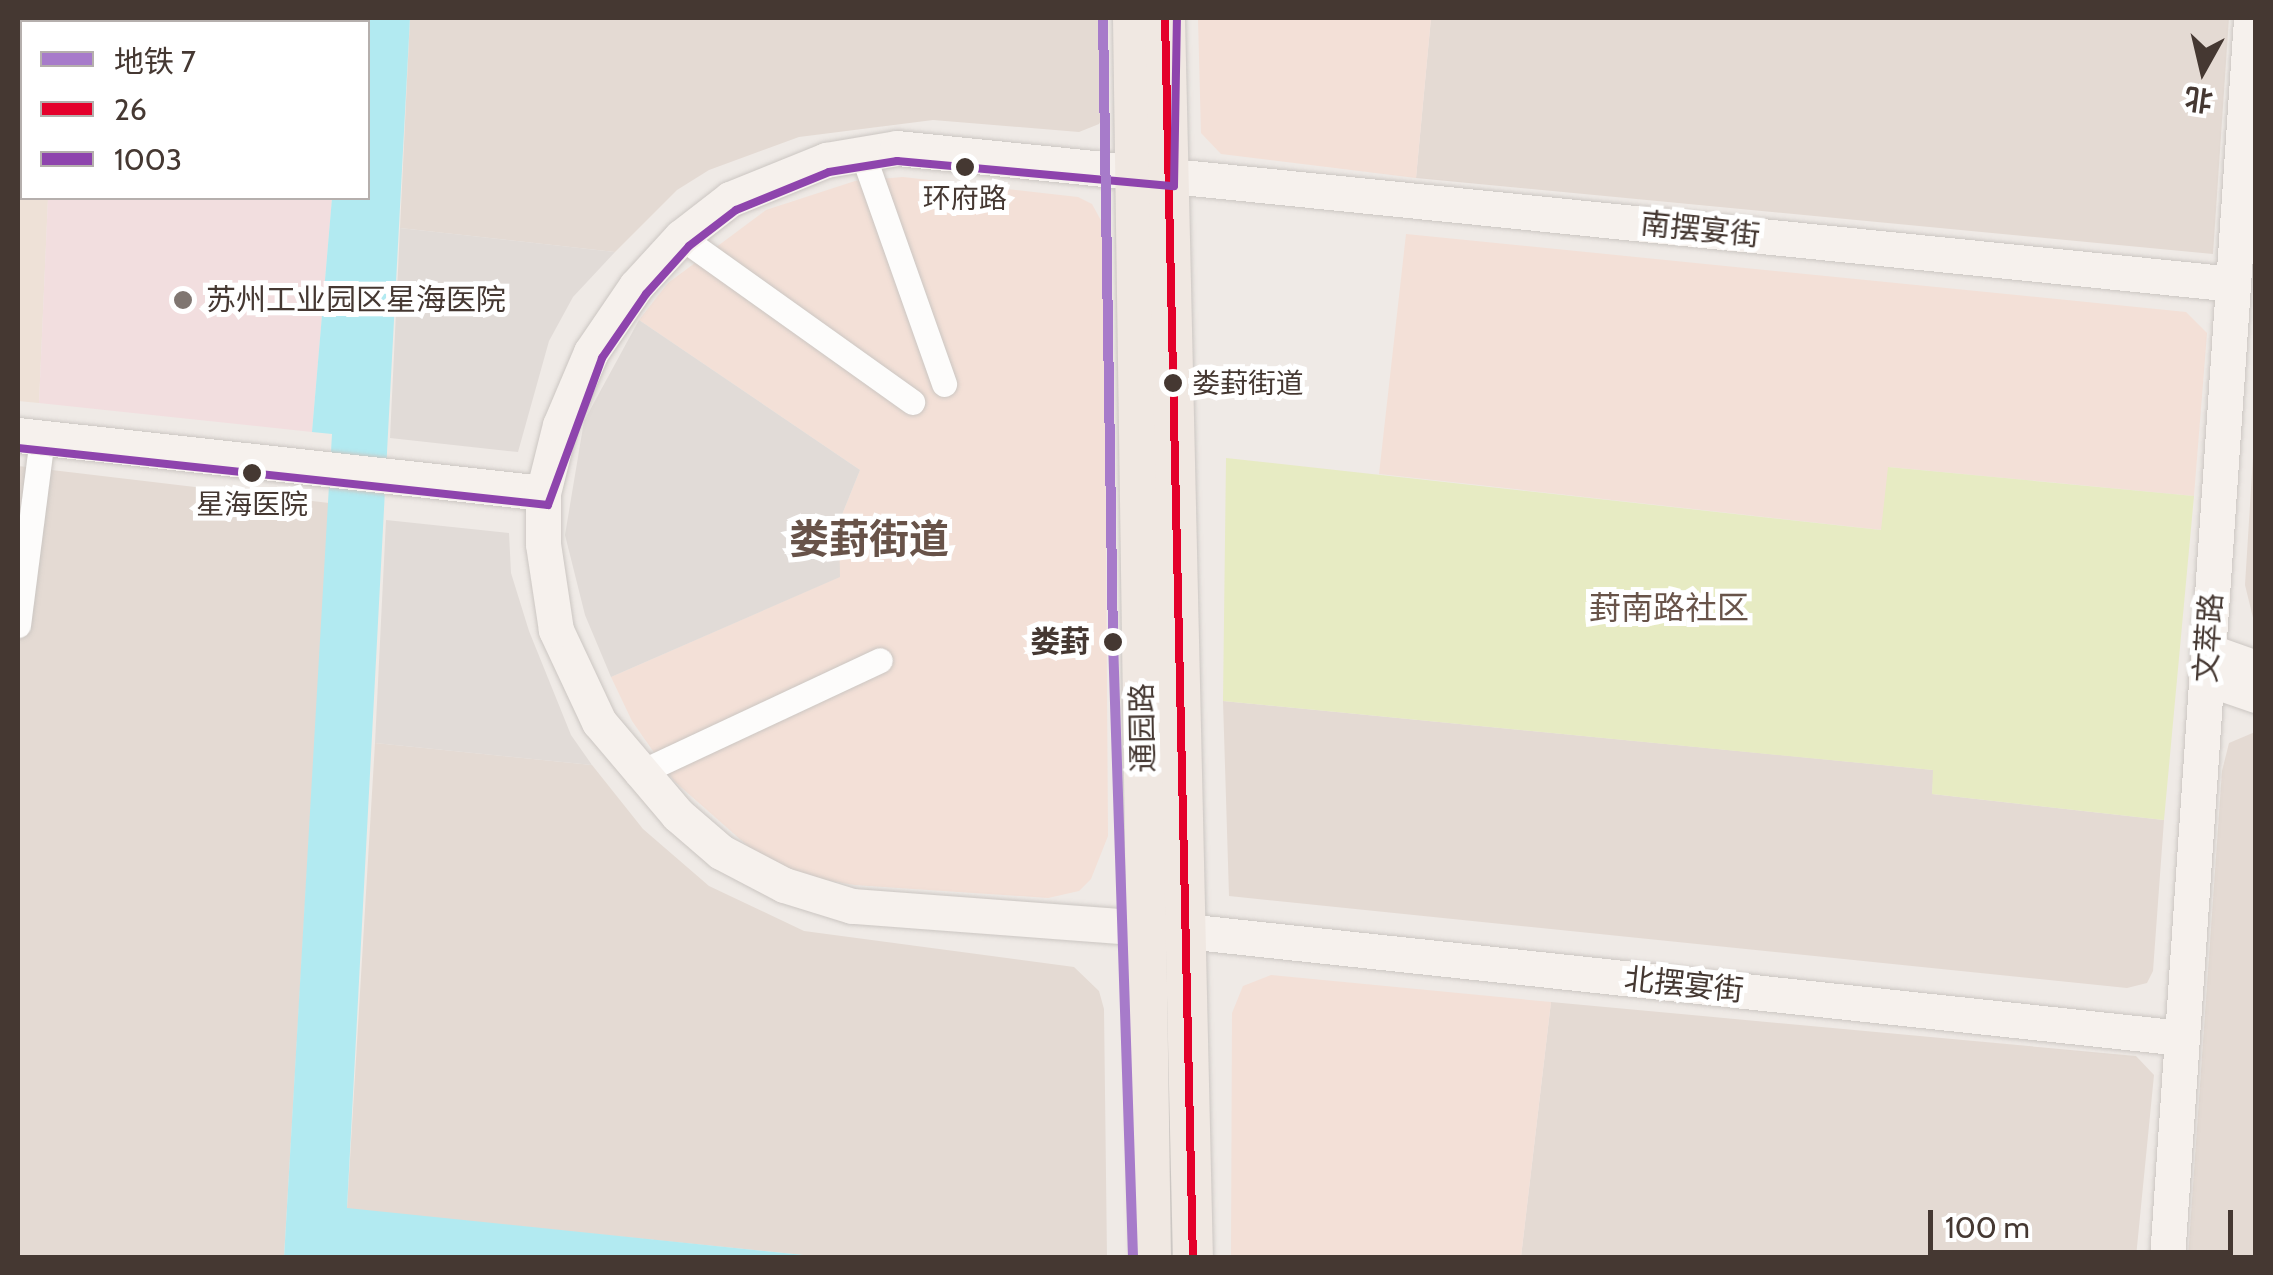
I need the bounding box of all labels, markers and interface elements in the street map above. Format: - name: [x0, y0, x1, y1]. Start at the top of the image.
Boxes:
- legend: [20, 20, 370, 200]
- north arrow: [2153, 20, 2253, 120]
- text: 地铁 7: [114, 43, 196, 80]
- text: 北: [2183, 81, 2215, 118]
- text: 26: [114, 91, 147, 128]
- text: 1003: [114, 141, 182, 178]
- marker: 环府路: [955, 157, 975, 177]
- place label: 环府路: [923, 181, 1007, 215]
- street label: 南摆宴街: [1638, 206, 1762, 254]
- place label: 苏州工业园区星海医院: [206, 282, 506, 318]
- marker: 苏州工业园区星海医院: [170, 287, 196, 313]
- place label: 娄葑街道: [1192, 366, 1304, 400]
- marker: 娄葑街道: [1163, 373, 1183, 393]
- marker: 星海医院: [242, 463, 262, 483]
- place label: 星海医院: [196, 487, 308, 521]
- district label: 娄葑街道: [789, 515, 949, 563]
- district label: 葑南路社区: [1589, 589, 1749, 627]
- street label: 文萃路: [2188, 592, 2230, 684]
- place label: 娄葑: [1030, 624, 1090, 660]
- marker: 娄葑: [1100, 629, 1126, 655]
- street label: 通园路: [1124, 683, 1162, 773]
- street label: 北摆宴街: [1622, 961, 1746, 1009]
- scale bar: [1933, 1190, 2238, 1252]
- text: 100 m: [1945, 1209, 2030, 1246]

